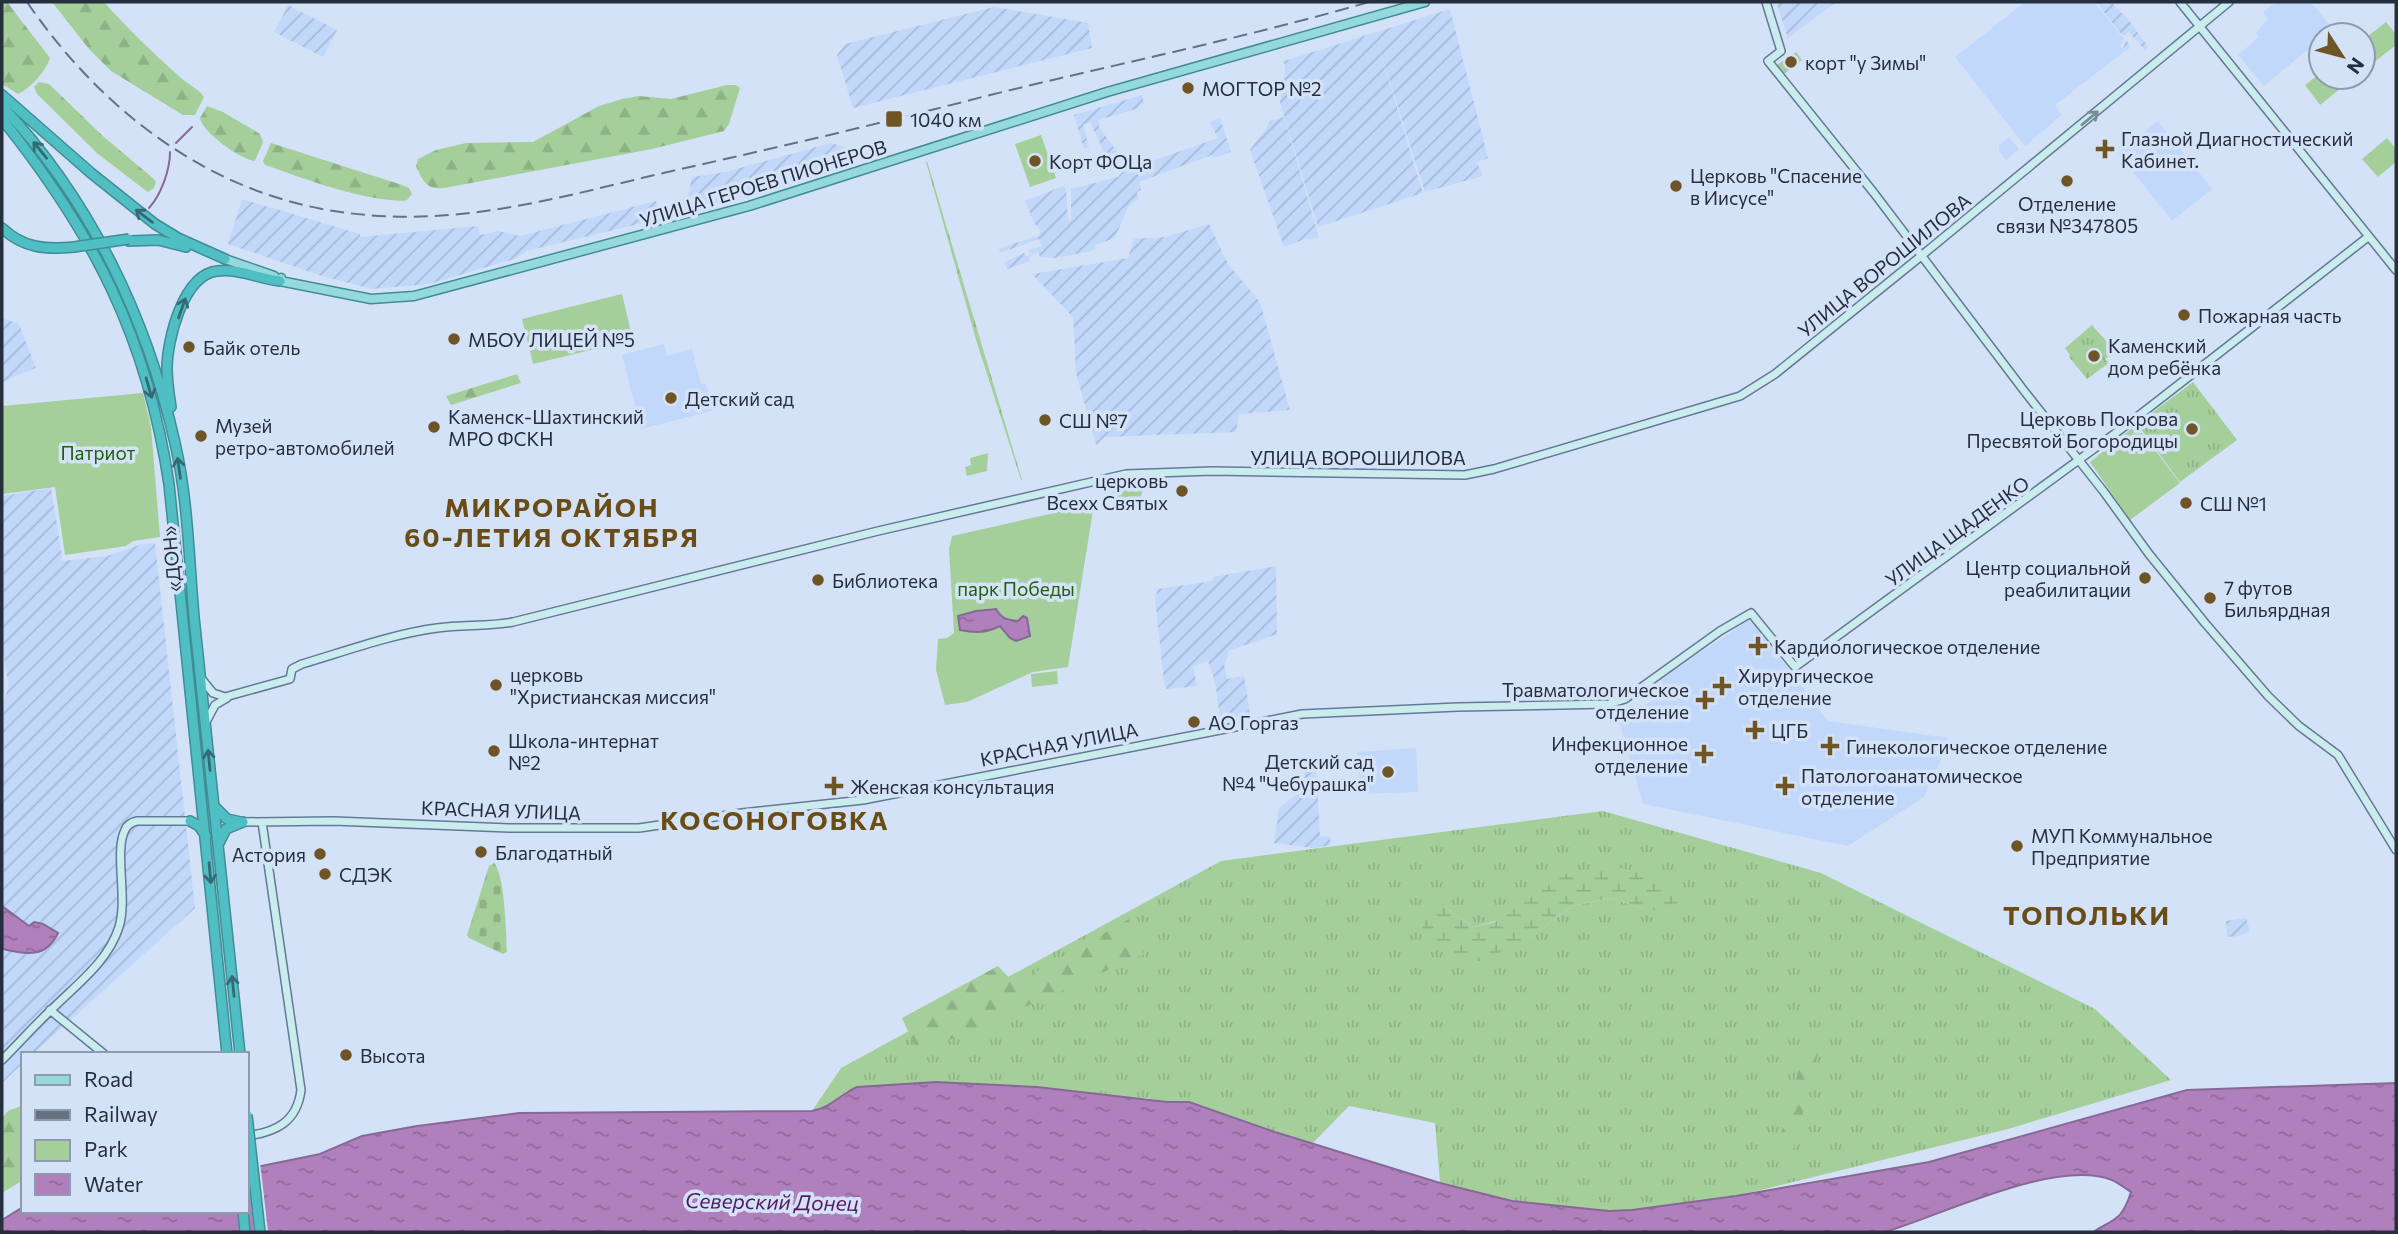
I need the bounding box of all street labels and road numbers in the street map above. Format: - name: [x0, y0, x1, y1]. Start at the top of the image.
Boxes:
- street label: УЛИЦА ГЕРОЕВ ПИОНЕРОВ: [637, 134, 889, 232]
- street label: УЛИЦА ВОРОШИЛОВА: [1793, 188, 1975, 342]
- street label: УЛИЦА ВОРОШИЛОВА: [1250, 446, 1466, 469]
- street label: УЛИЦА ЩАДЕНКО: [1880, 471, 2034, 591]
- street label: «ДОН»: [157, 525, 185, 593]
- street label: КРАСНАЯ УЛИЦА: [978, 717, 1140, 771]
- street label: КРАСНАЯ УЛИЦА: [421, 796, 581, 824]

